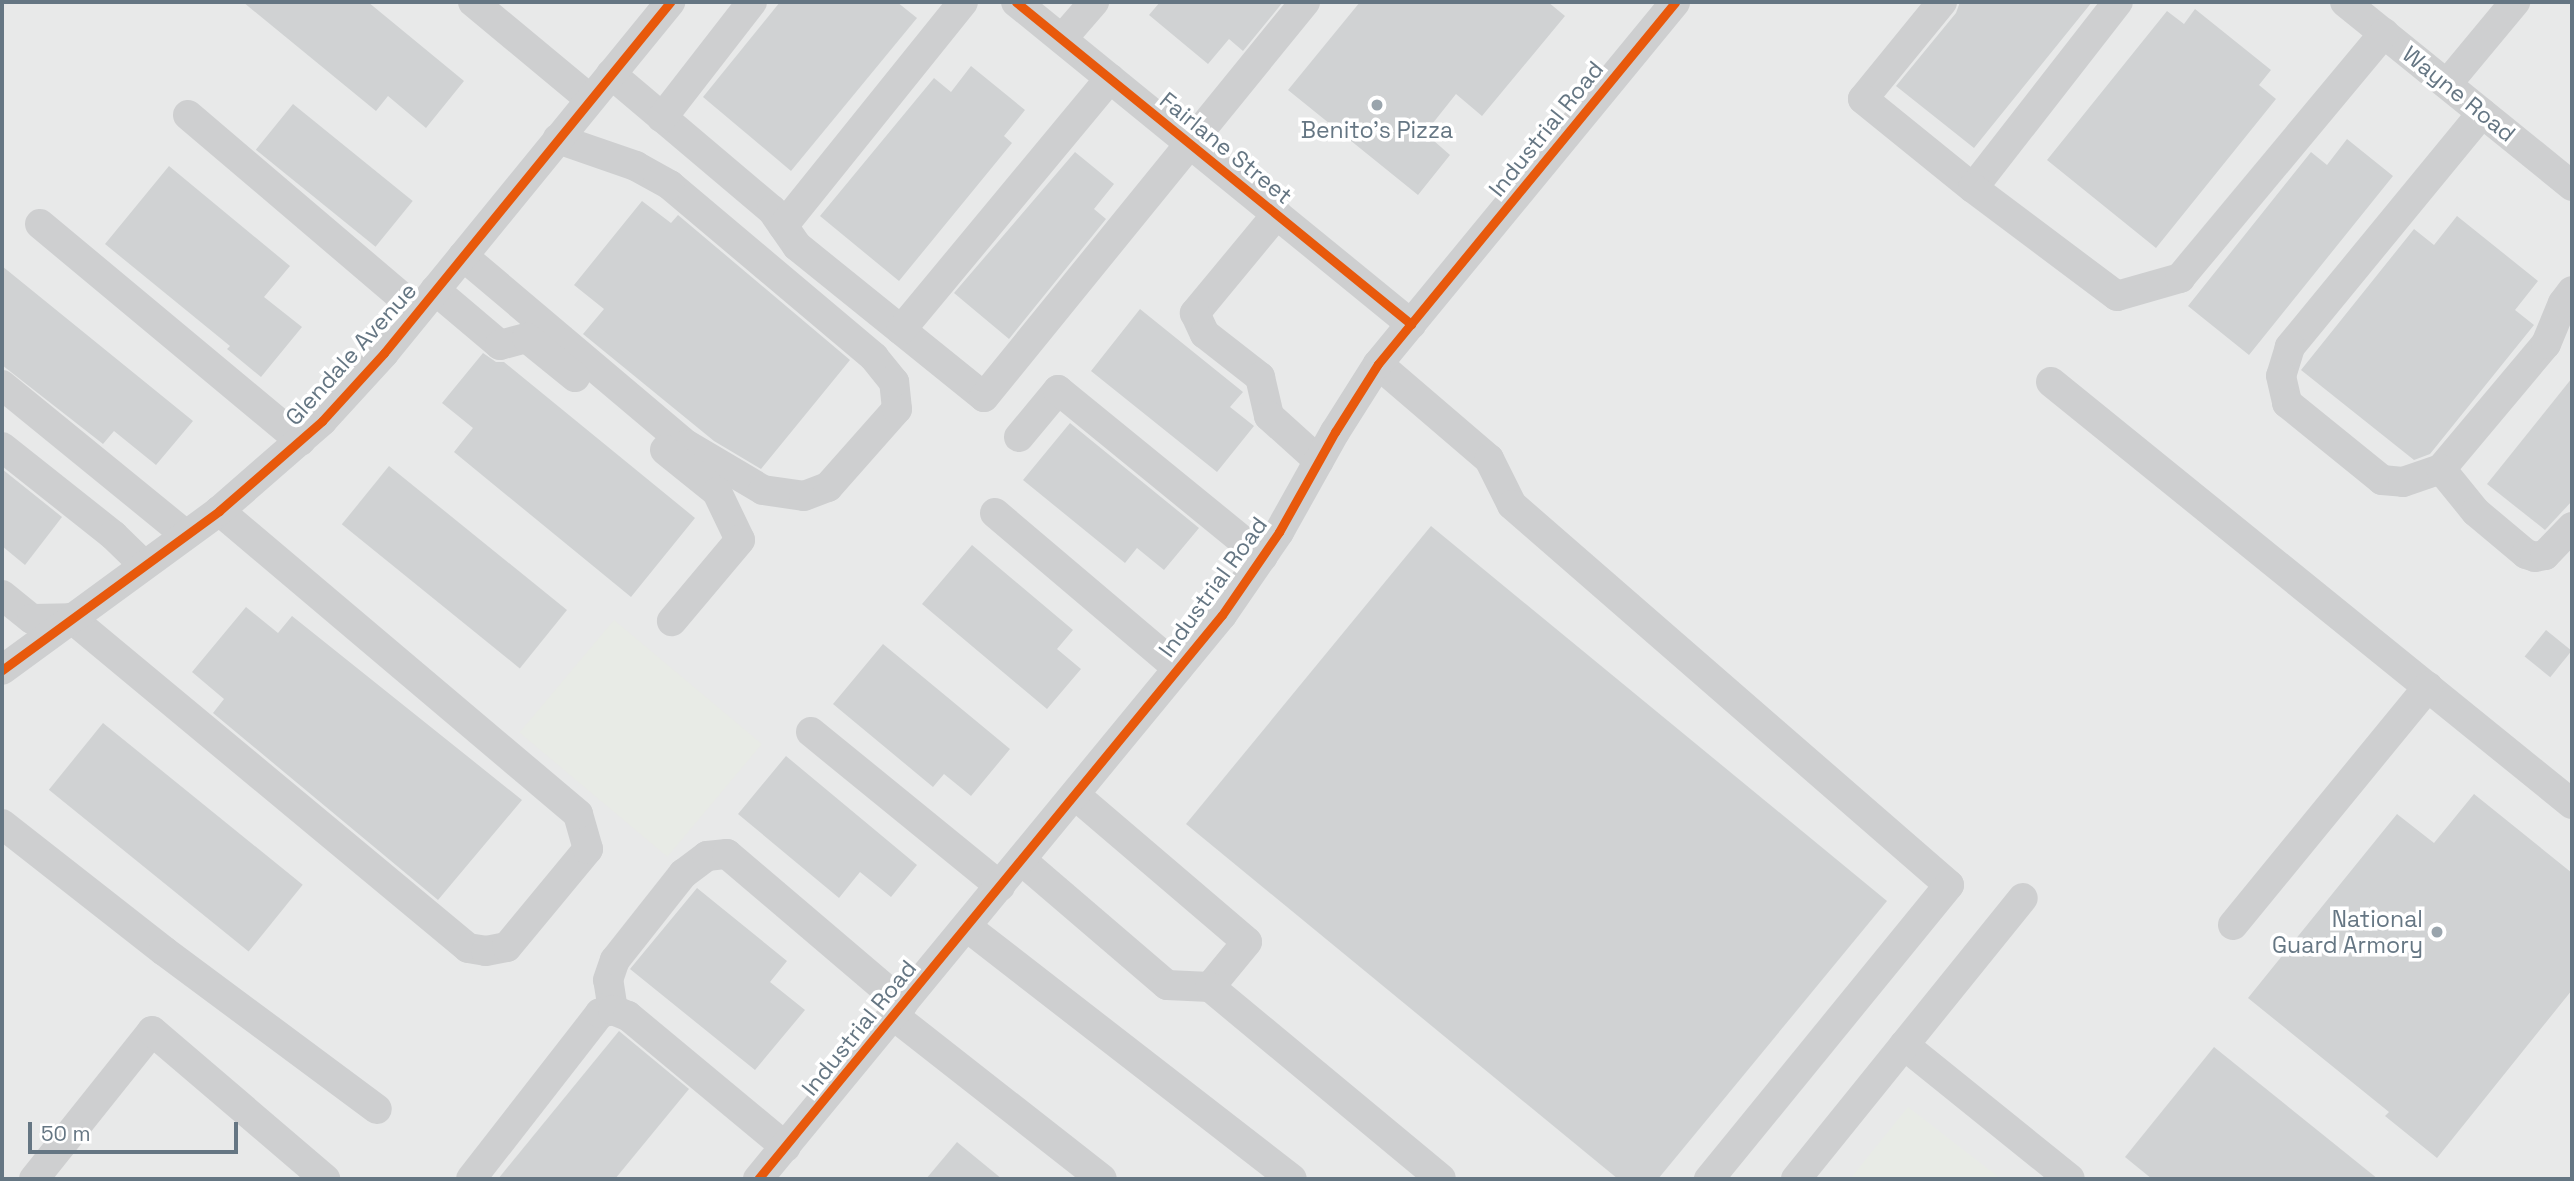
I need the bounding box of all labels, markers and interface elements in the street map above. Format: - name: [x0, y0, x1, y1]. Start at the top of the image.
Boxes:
- street label: Wayne Road: [2397, 40, 2521, 148]
- street label: Industrial Road: [1483, 56, 1609, 202]
- street label: Fairlane Street: [1154, 86, 1298, 210]
- marker: Benito's Pizza: [1369, 97, 1385, 113]
- place label: Benito's Pizza: [1301, 116, 1453, 144]
- street label: Glendale Avenue: [280, 277, 422, 431]
- street label: Industrial Road: [1153, 512, 1273, 662]
- place label: National Guard Armory: [2272, 905, 2423, 959]
- marker: National Guard Armory: [2429, 924, 2445, 940]
- street label: Industrial Road: [796, 955, 922, 1101]
- scale bar: [32, 1108, 242, 1152]
- text: 50 m: [41, 1120, 91, 1147]

